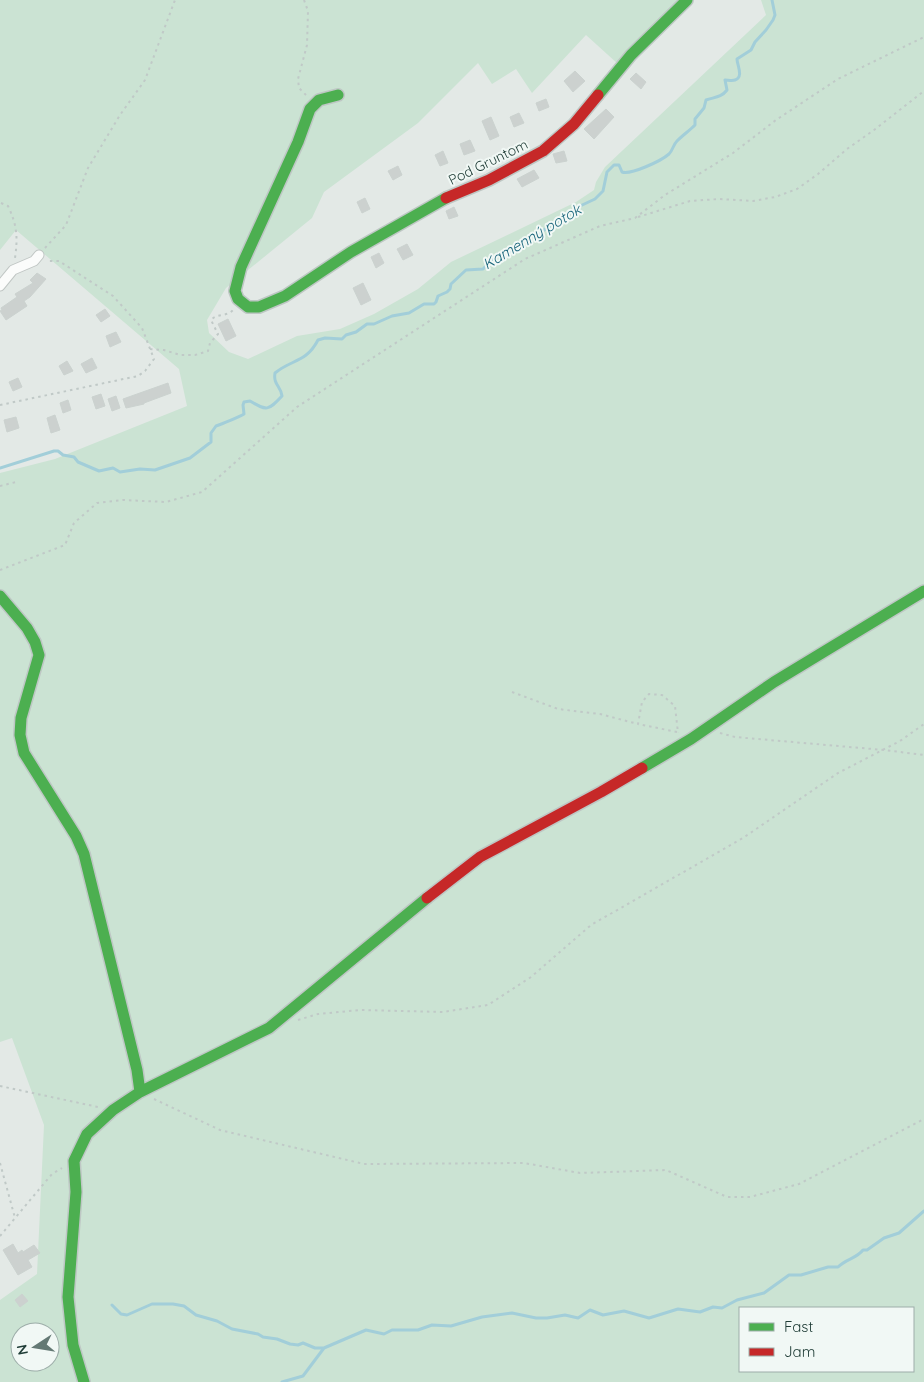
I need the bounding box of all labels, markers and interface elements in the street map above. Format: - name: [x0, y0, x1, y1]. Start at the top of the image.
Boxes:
- street label: Pod Gruntom: [445, 135, 531, 189]
- water label: Kamenný potok: [479, 199, 586, 273]
- legend: [739, 1307, 914, 1372]
- text: Fast: [784, 1317, 813, 1336]
- north arrow: [10, 1322, 60, 1372]
- text: Jam: [784, 1342, 815, 1361]
- text: N: [12, 1343, 32, 1357]

